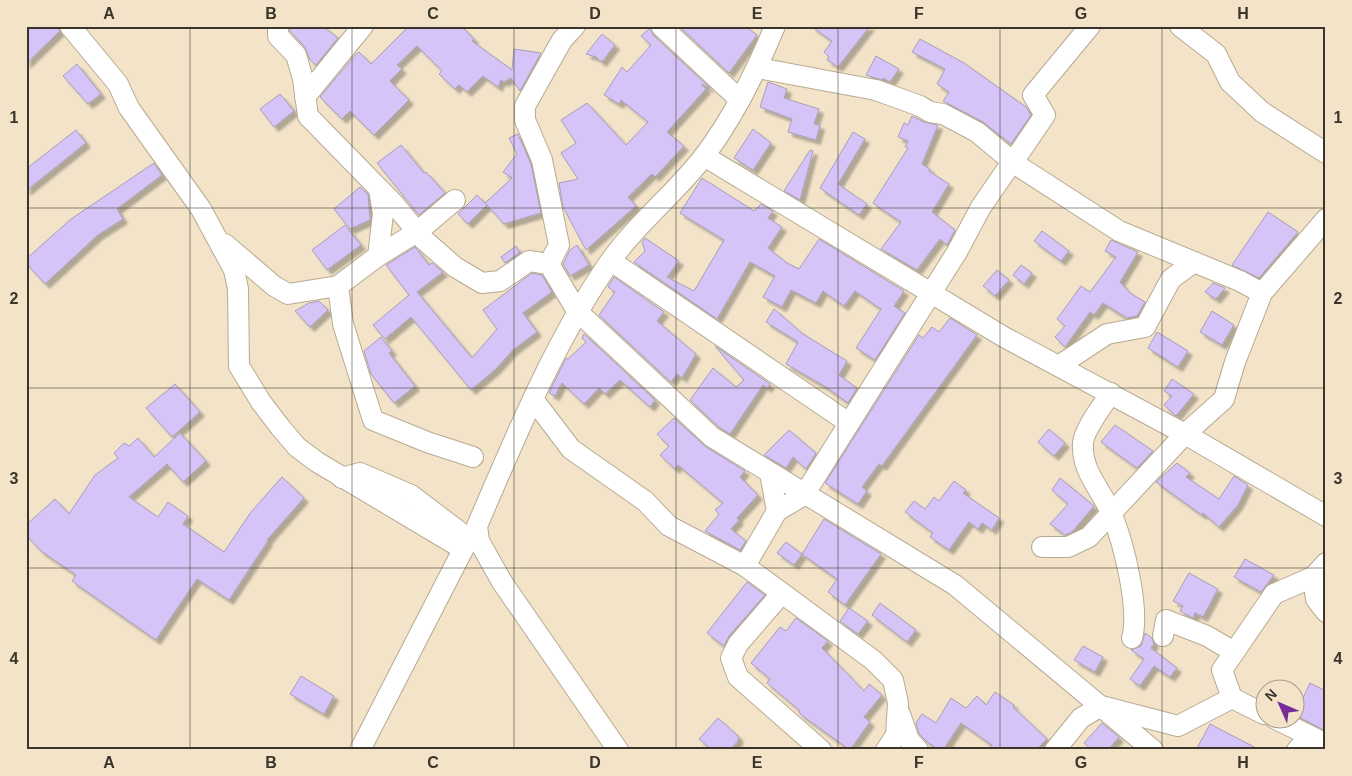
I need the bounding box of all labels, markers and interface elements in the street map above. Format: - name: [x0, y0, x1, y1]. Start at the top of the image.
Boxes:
- text: A: [103, 5, 115, 22]
- text: B: [265, 5, 277, 22]
- text: C: [427, 5, 439, 22]
- text: D: [589, 5, 601, 22]
- text: E: [752, 5, 763, 22]
- text: F: [914, 5, 924, 22]
- text: G: [1075, 5, 1087, 22]
- text: H: [1237, 5, 1249, 22]
- text: 1: [10, 109, 19, 126]
- text: 1: [1334, 109, 1343, 126]
- text: 2: [10, 290, 19, 307]
- text: 2: [1334, 290, 1343, 307]
- text: 3: [10, 470, 19, 487]
- text: 3: [1334, 470, 1343, 487]
- text: 4: [10, 650, 19, 667]
- text: 4: [1334, 650, 1343, 667]
- north arrow: [1254, 678, 1304, 728]
- text: N: [1262, 686, 1280, 704]
- text: A: [103, 754, 115, 771]
- text: B: [265, 754, 277, 771]
- text: C: [427, 754, 439, 771]
- text: D: [589, 754, 601, 771]
- text: E: [752, 754, 763, 771]
- text: F: [914, 754, 924, 771]
- text: G: [1075, 754, 1087, 771]
- text: H: [1237, 754, 1249, 771]

